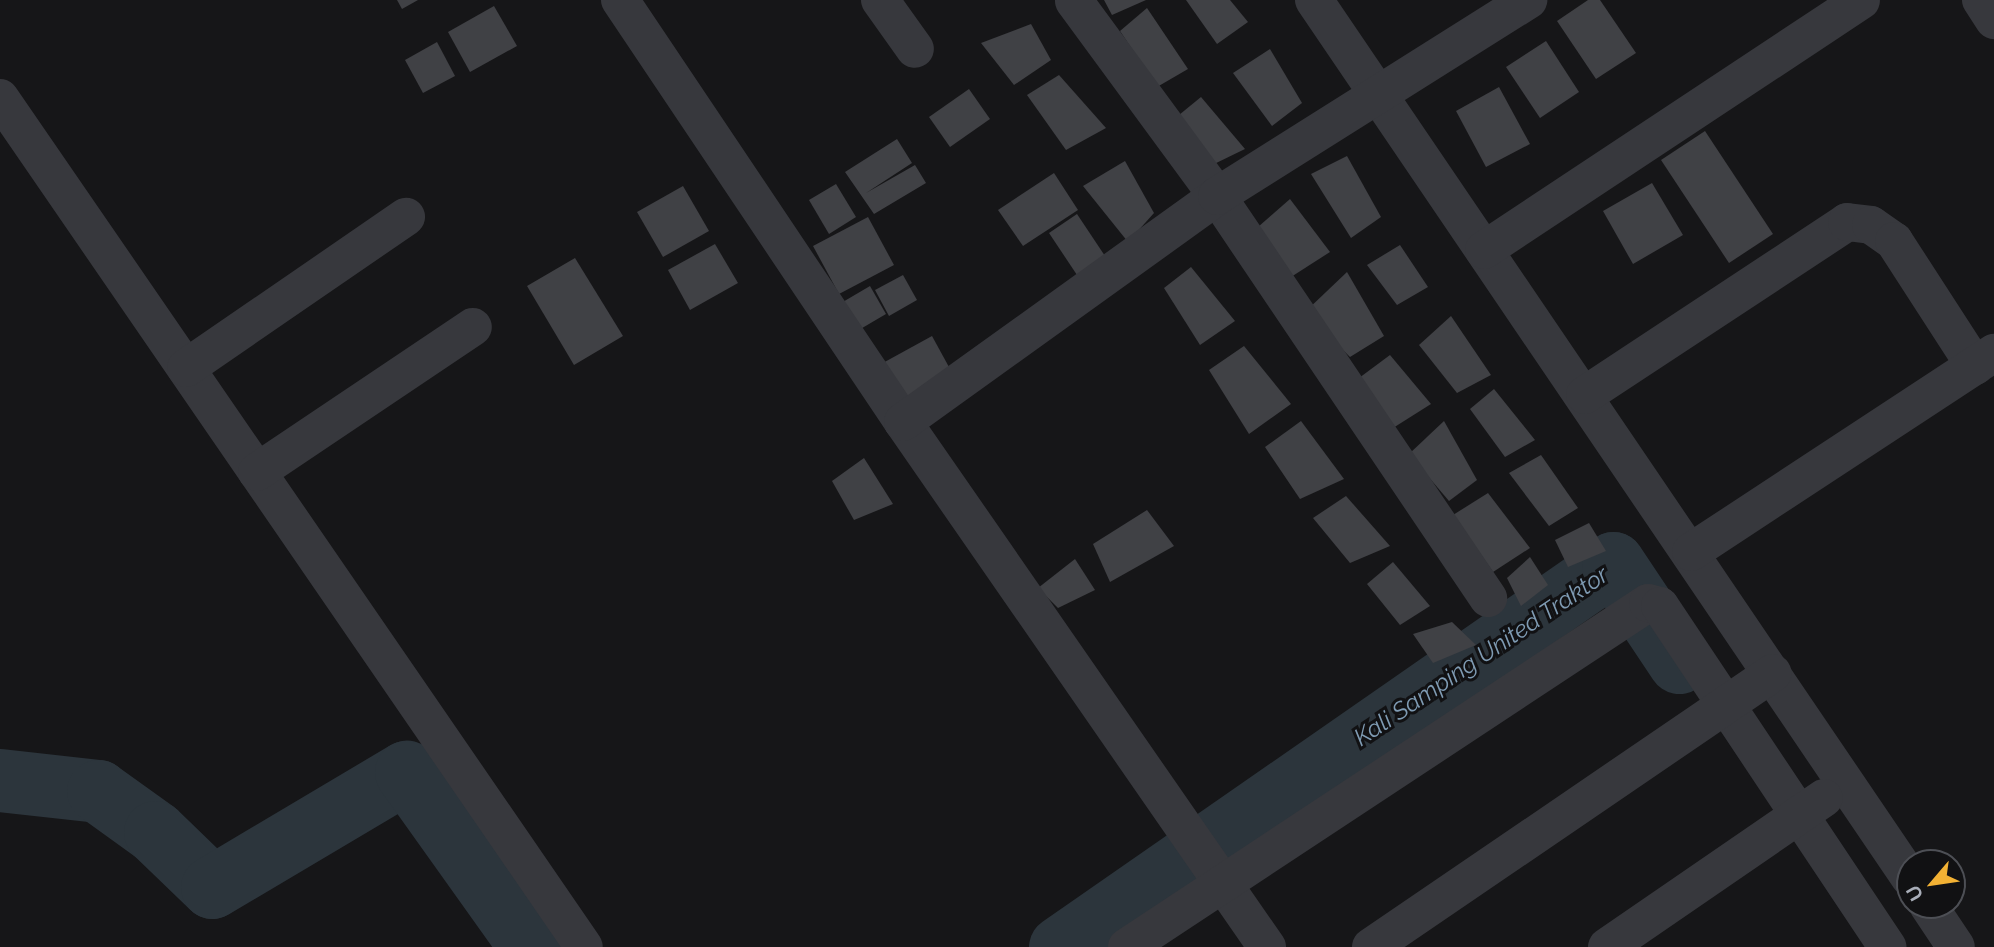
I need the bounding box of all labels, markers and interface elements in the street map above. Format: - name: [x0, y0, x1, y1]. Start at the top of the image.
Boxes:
- water label: Kali Samping United Traktor: [1348, 560, 1614, 752]
- north arrow: [1896, 849, 1966, 919]
- text: U: [1901, 882, 1927, 905]

